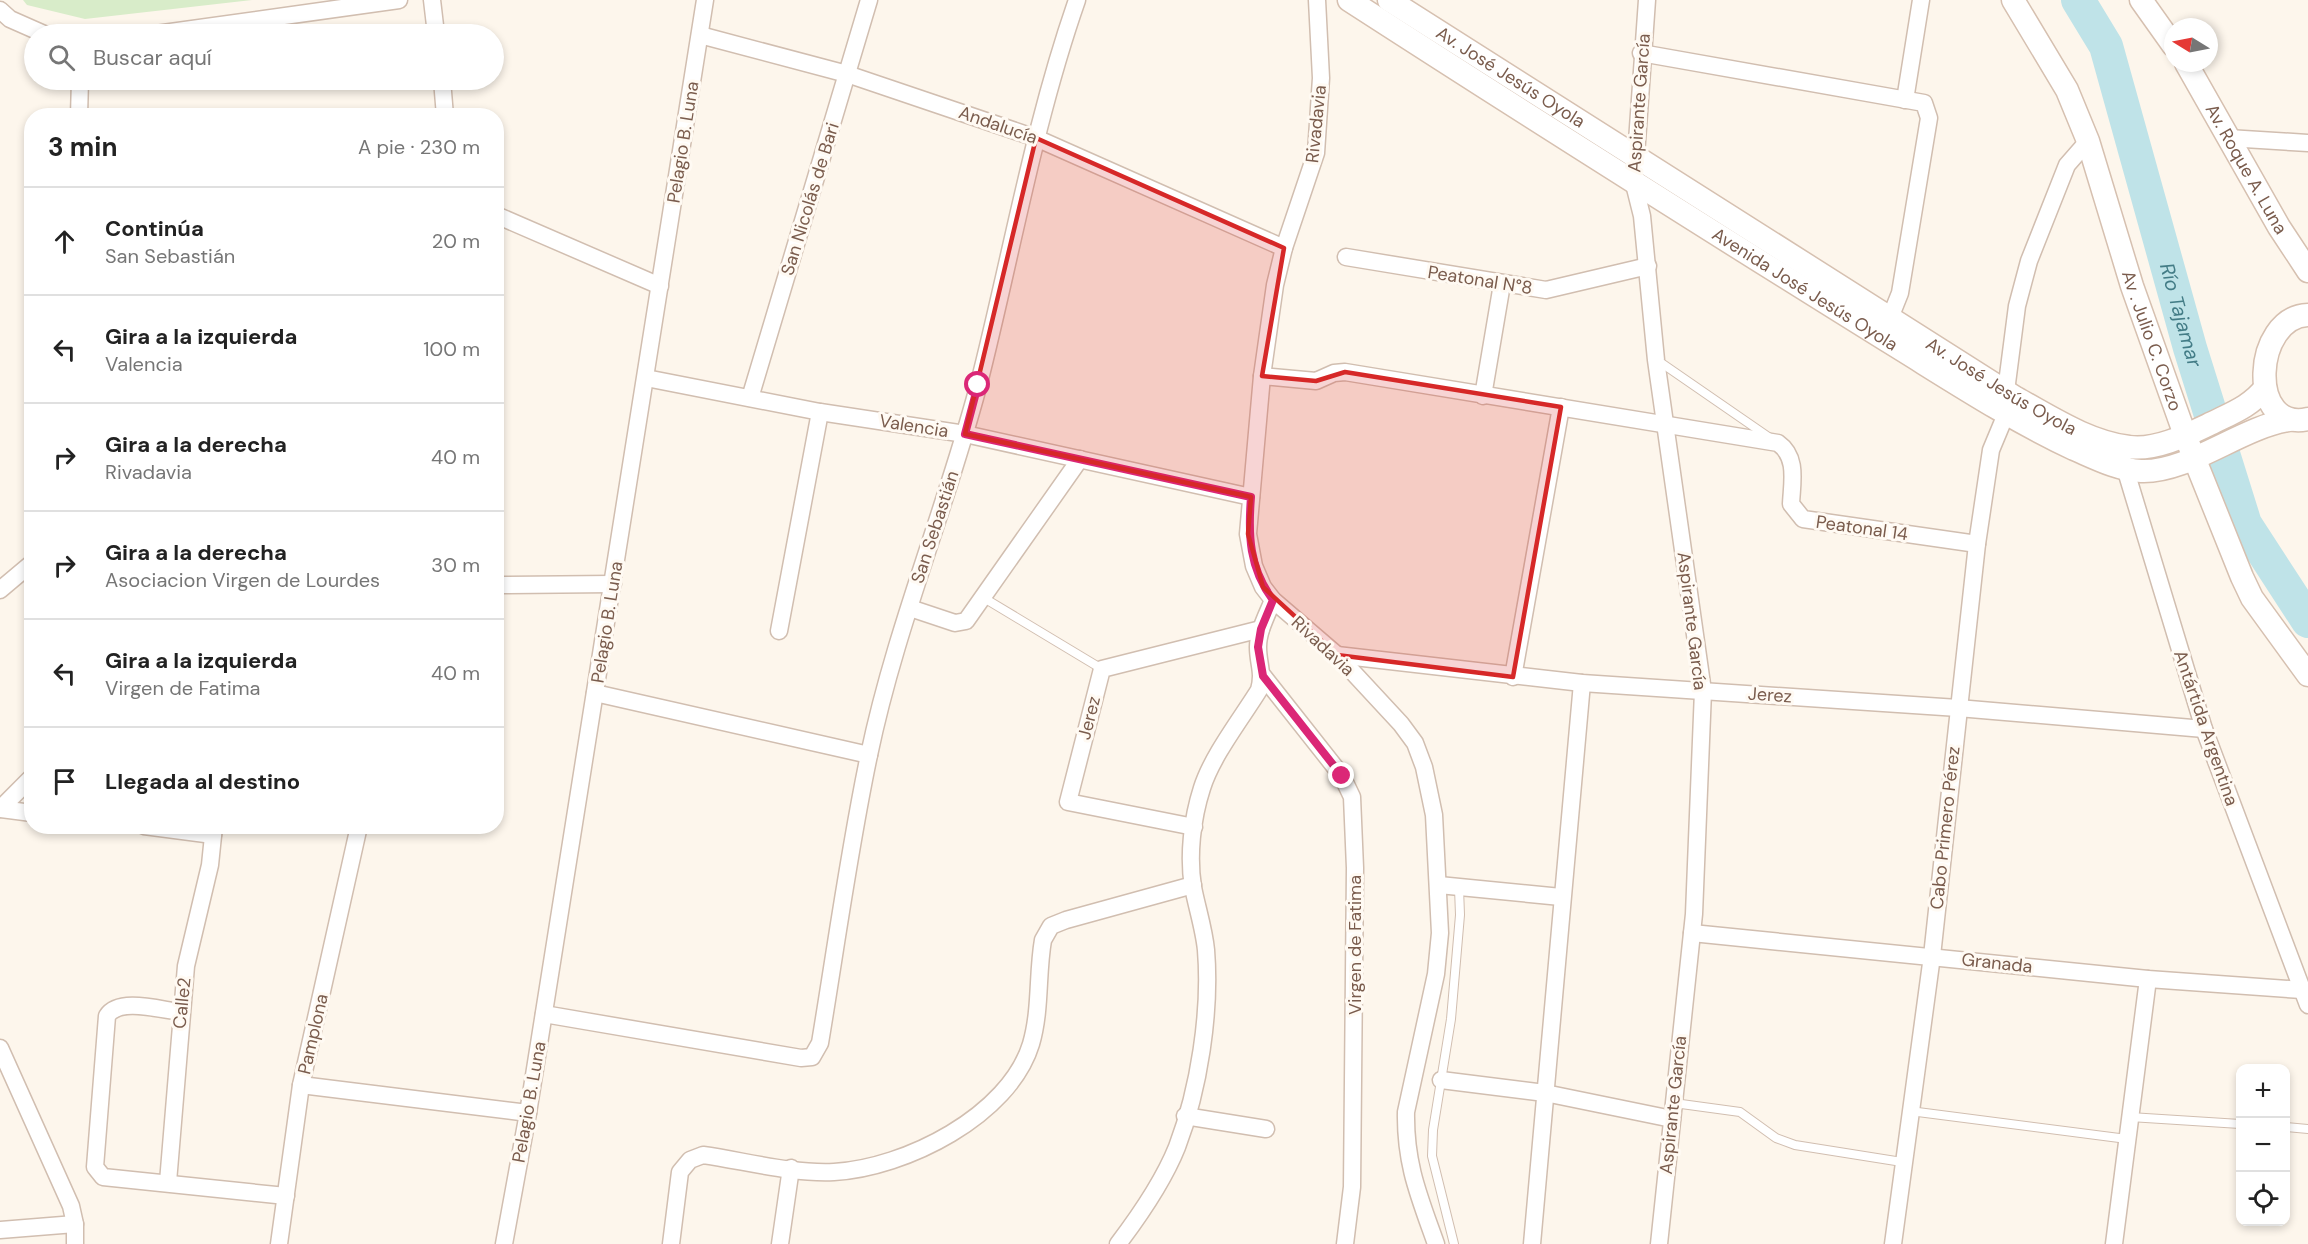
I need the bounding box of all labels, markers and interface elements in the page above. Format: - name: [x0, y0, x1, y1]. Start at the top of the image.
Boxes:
- north arrow: [2164, 18, 2218, 72]
- street label: Av. José Jesús Oyola: [1431, 21, 1590, 133]
- search box: [24, 24, 504, 90]
- street label: Aspirante García: [1622, 33, 1656, 173]
- icon: search: [45, 41, 78, 74]
- text: Buscar aquí: [93, 43, 212, 72]
- street label: Pelagio B. Luna: [662, 79, 704, 205]
- street label: Rivadavia: [1300, 84, 1332, 164]
- street label: Andalucía: [955, 100, 1041, 150]
- street label: Av. Roque A. Luna: [2200, 100, 2293, 239]
- street label: San Nicolás de Bari: [775, 120, 845, 278]
- text: 3 min: [48, 130, 117, 164]
- text: A pie · 230 m: [358, 134, 480, 160]
- text: Continúa: [105, 214, 204, 243]
- street label: Avenida José Jesús Oyola: [1707, 222, 1902, 356]
- icon: ahead: [48, 225, 81, 258]
- text: 20 m: [432, 228, 480, 254]
- text: San Sebastián: [105, 243, 235, 269]
- street label: Peatonal N°8: [1426, 260, 1534, 300]
- water label: Río Tajamar: [2154, 260, 2208, 371]
- street label: Av . Julio C. Corzo: [2116, 268, 2188, 414]
- text: Gira a la izquierda: [105, 322, 297, 351]
- street label: Av. José Jesús Oyola: [1921, 332, 2080, 441]
- icon: left: [48, 333, 81, 366]
- text: 100 m: [423, 336, 480, 362]
- text: Valencia: [105, 351, 183, 377]
- route start: [964, 371, 990, 397]
- street label: Valencia: [878, 409, 950, 443]
- text: Gira a la derecha: [105, 430, 287, 459]
- icon: right: [48, 441, 81, 474]
- text: 40 m: [431, 444, 480, 470]
- text: Rivadavia: [105, 459, 192, 485]
- street label: San Sebastián: [905, 468, 965, 586]
- street label: Peatonal 14: [1814, 510, 1910, 546]
- text: Gira a la derecha: [105, 538, 287, 567]
- icon: right: [48, 549, 81, 582]
- street label: Aspirante García: [1672, 551, 1712, 691]
- text: 30 m: [431, 552, 480, 578]
- street label: Pelagio B. Luna: [586, 559, 628, 685]
- text: Asociacion Virgen de Lourdes: [105, 567, 380, 593]
- street label: Rivadavia: [1286, 611, 1360, 681]
- text: Gira a la izquierda: [105, 646, 297, 675]
- street label: Antártida Argentina: [2168, 647, 2244, 809]
- icon: left: [48, 657, 81, 690]
- text: 40 m: [431, 660, 480, 686]
- text: Virgen de Fatima: [105, 675, 260, 701]
- street label: Jerez: [1747, 681, 1793, 709]
- street label: Jerez: [1072, 694, 1106, 742]
- street label: Cabo Primero Pérez: [1925, 745, 1965, 911]
- route end: [1328, 762, 1354, 788]
- icon: arrive: [48, 765, 81, 798]
- text: Llegada al destino: [105, 767, 300, 796]
- street label: Virgen de Fatima: [1343, 875, 1367, 1015]
- street label: Granada: [1960, 947, 2034, 979]
- street label: Calle2: [167, 976, 197, 1030]
- street label: Pamplona: [292, 991, 334, 1077]
- street label: Aspirante García: [1654, 1035, 1692, 1175]
- street label: Pelagio B. Luna: [507, 1039, 551, 1165]
- map controls: [2236, 1064, 2290, 1226]
- button: +: [2236, 1064, 2290, 1118]
- button: −: [2236, 1118, 2290, 1172]
- button: locate: [2236, 1172, 2290, 1226]

